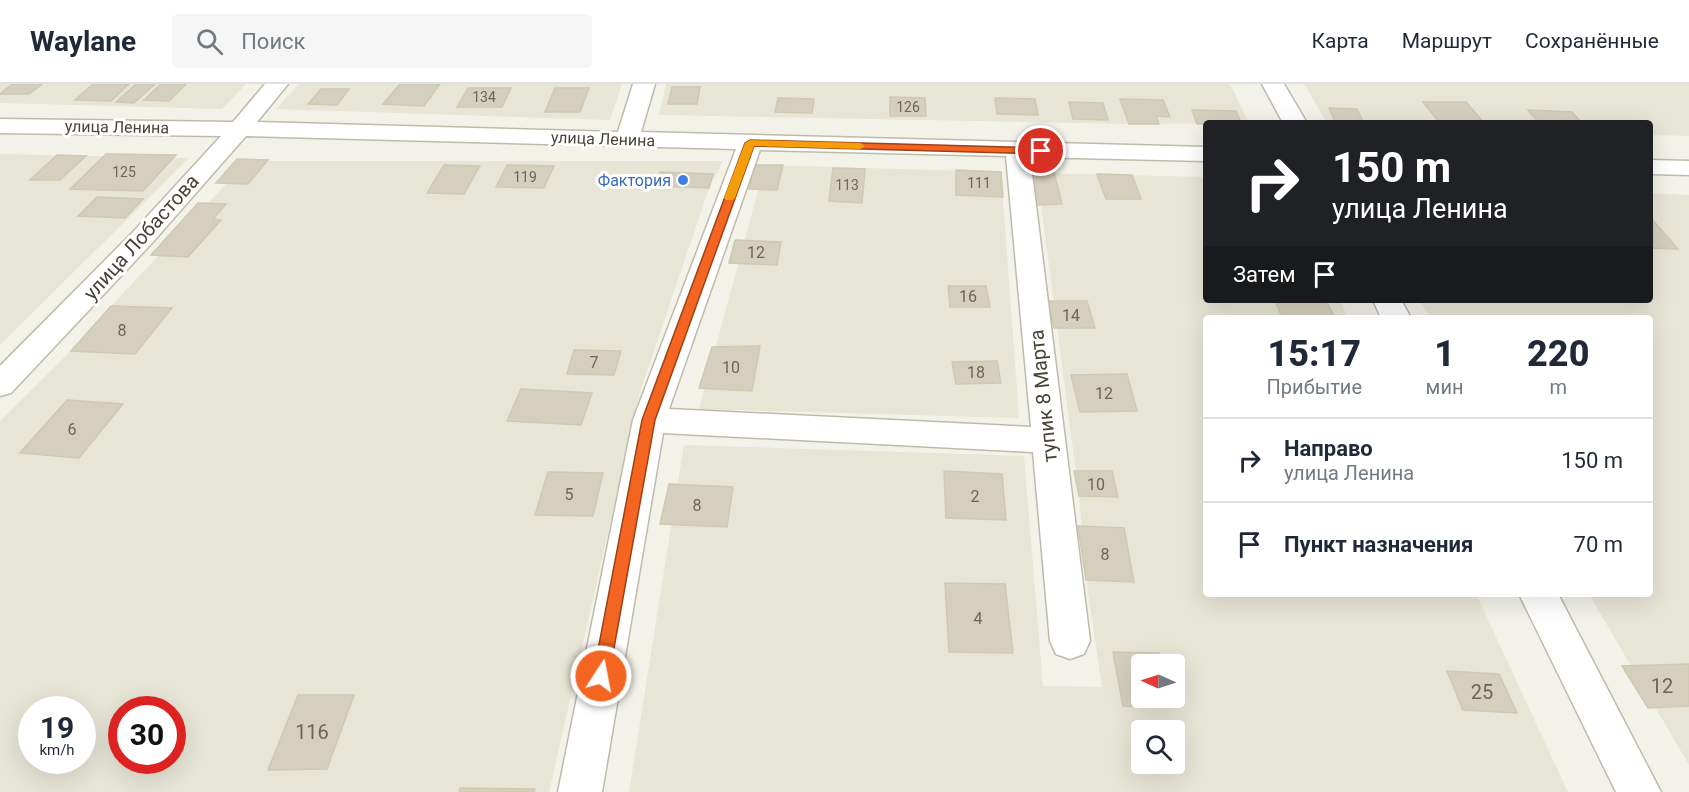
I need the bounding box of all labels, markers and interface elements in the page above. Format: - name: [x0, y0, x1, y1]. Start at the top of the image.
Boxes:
- search box: [172, 14, 592, 68]
- text: Waylane: [30, 25, 136, 58]
- icon: search: [193, 25, 226, 58]
- text: Поиск: [241, 29, 306, 54]
- text: Карта: [1312, 29, 1369, 53]
- text: Маршрут: [1402, 29, 1492, 53]
- text: Сохранённые: [1525, 29, 1659, 53]
- house number: 134: [472, 89, 496, 105]
- house number: 126: [896, 99, 920, 115]
- street label: улица Ленина: [65, 117, 169, 137]
- pin: [1015, 125, 1066, 176]
- street label: улица Ленина: [551, 128, 655, 150]
- icon: arrive: [1024, 134, 1057, 167]
- text: 150 m: [1332, 143, 1451, 192]
- icon: right: [1233, 144, 1311, 222]
- house number: 125: [112, 164, 136, 180]
- street label: улица Лобастова: [78, 169, 204, 305]
- house number: 119: [513, 169, 537, 185]
- place label: Фактория: [598, 171, 671, 190]
- marker: Фактория: [676, 173, 690, 187]
- house number: 111: [967, 175, 991, 191]
- house number: 113: [835, 177, 859, 193]
- text: улица Ленина: [1332, 193, 1508, 225]
- house number: 12: [747, 243, 765, 262]
- icon: arrive: [1308, 258, 1341, 291]
- text: Затем: [1233, 262, 1296, 287]
- house number: 16: [959, 287, 977, 306]
- house number: 14: [1062, 306, 1080, 325]
- house number: 8: [118, 321, 127, 340]
- street label: тупик 8 Марта: [1024, 328, 1062, 464]
- text: 15:17: [1268, 333, 1361, 375]
- text: 1: [1434, 333, 1455, 375]
- text: 220: [1527, 333, 1589, 375]
- house number: 7: [590, 353, 599, 372]
- house number: 10: [722, 358, 740, 377]
- house number: 18: [967, 363, 985, 382]
- text: Прибытие: [1267, 375, 1362, 399]
- text: мин: [1426, 375, 1464, 399]
- text: m: [1549, 375, 1567, 399]
- house number: 12: [1095, 384, 1113, 403]
- house number: 6: [68, 420, 77, 439]
- text: Направо: [1284, 436, 1373, 461]
- icon: right: [1233, 444, 1266, 477]
- text: 150 m: [1561, 448, 1623, 473]
- text: улица Ленина: [1284, 461, 1414, 485]
- house number: 10: [1087, 475, 1105, 494]
- house number: 5: [565, 485, 574, 504]
- house number: 2: [971, 487, 980, 506]
- house number: 8: [693, 496, 702, 515]
- icon: arrive: [1233, 528, 1266, 561]
- text: Пункт назначения: [1284, 532, 1473, 557]
- text: 70 m: [1574, 532, 1623, 557]
- house number: 8: [1101, 545, 1110, 564]
- house number: 4: [974, 609, 983, 628]
- position arrow: [569, 644, 633, 708]
- north arrow: [1131, 654, 1185, 708]
- map controls: [1131, 654, 1185, 774]
- house number: 12: [1651, 674, 1673, 698]
- house number: 25: [1471, 680, 1493, 704]
- speed limit sign: 30: [108, 696, 186, 774]
- text: 19: [40, 710, 74, 745]
- house number: 116: [295, 720, 329, 744]
- button: search: [1131, 720, 1185, 774]
- text: km/h: [39, 741, 75, 759]

